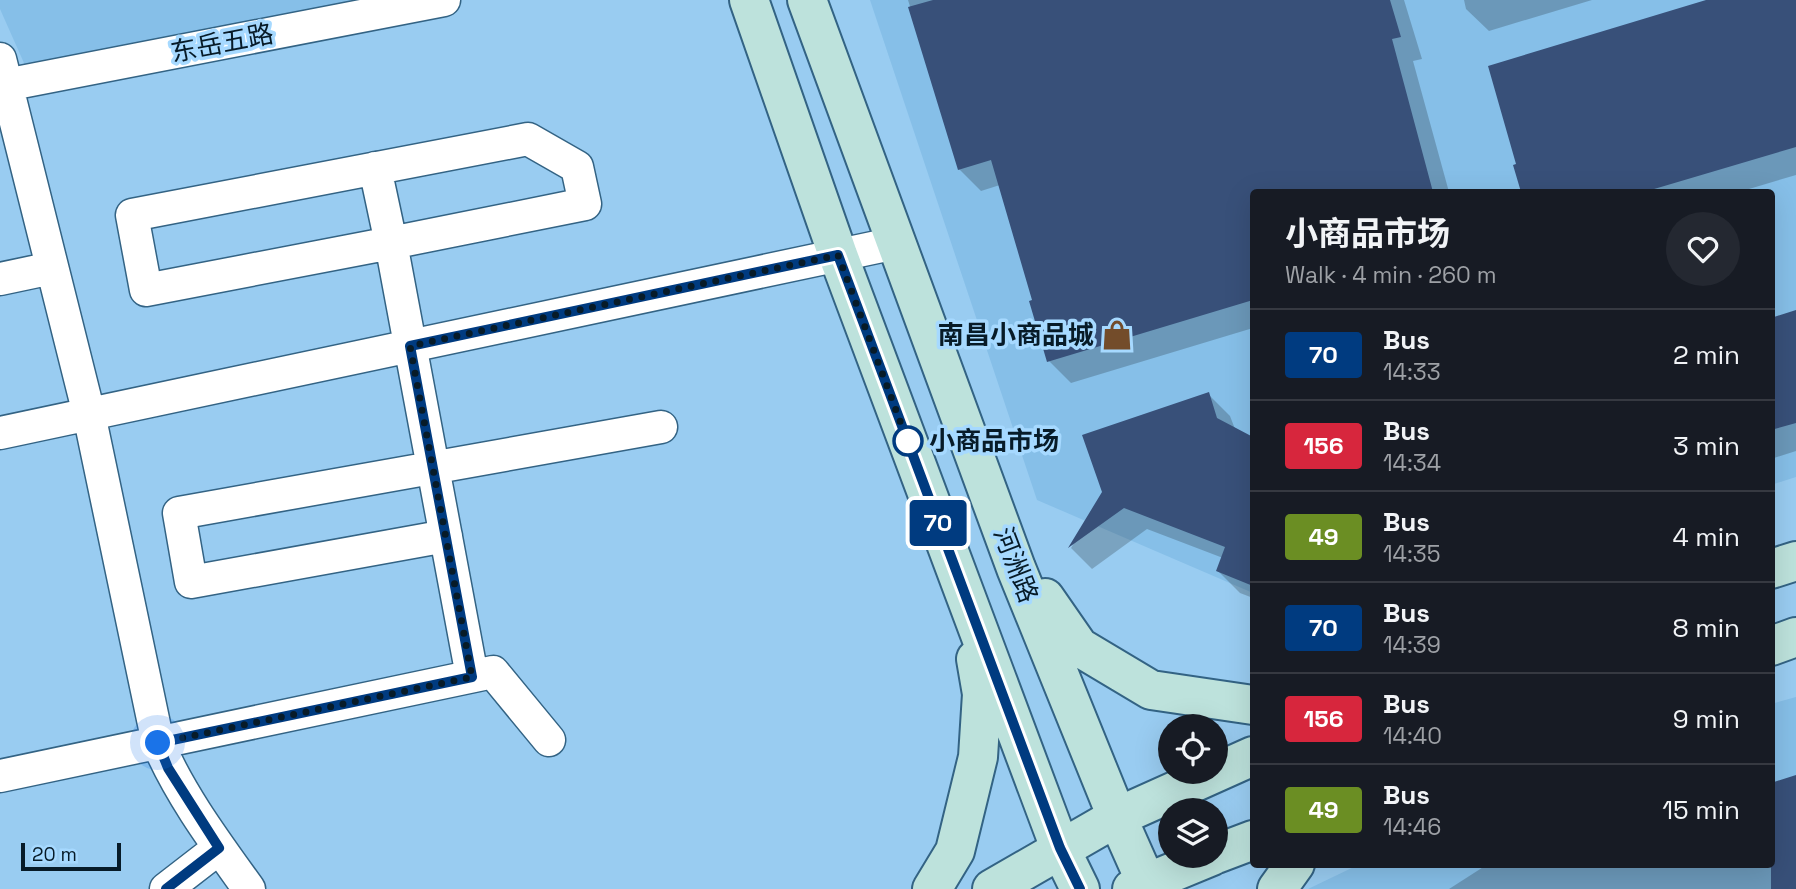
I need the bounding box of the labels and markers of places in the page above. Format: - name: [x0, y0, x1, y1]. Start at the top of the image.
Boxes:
- place label: 南昌小商品城: [938, 318, 1094, 352]
- shop icon: 南昌小商品城: [1100, 318, 1134, 352]
- place label: 小商品市场: [929, 424, 1059, 458]
- marker: 小商品市场: [893, 426, 923, 456]

